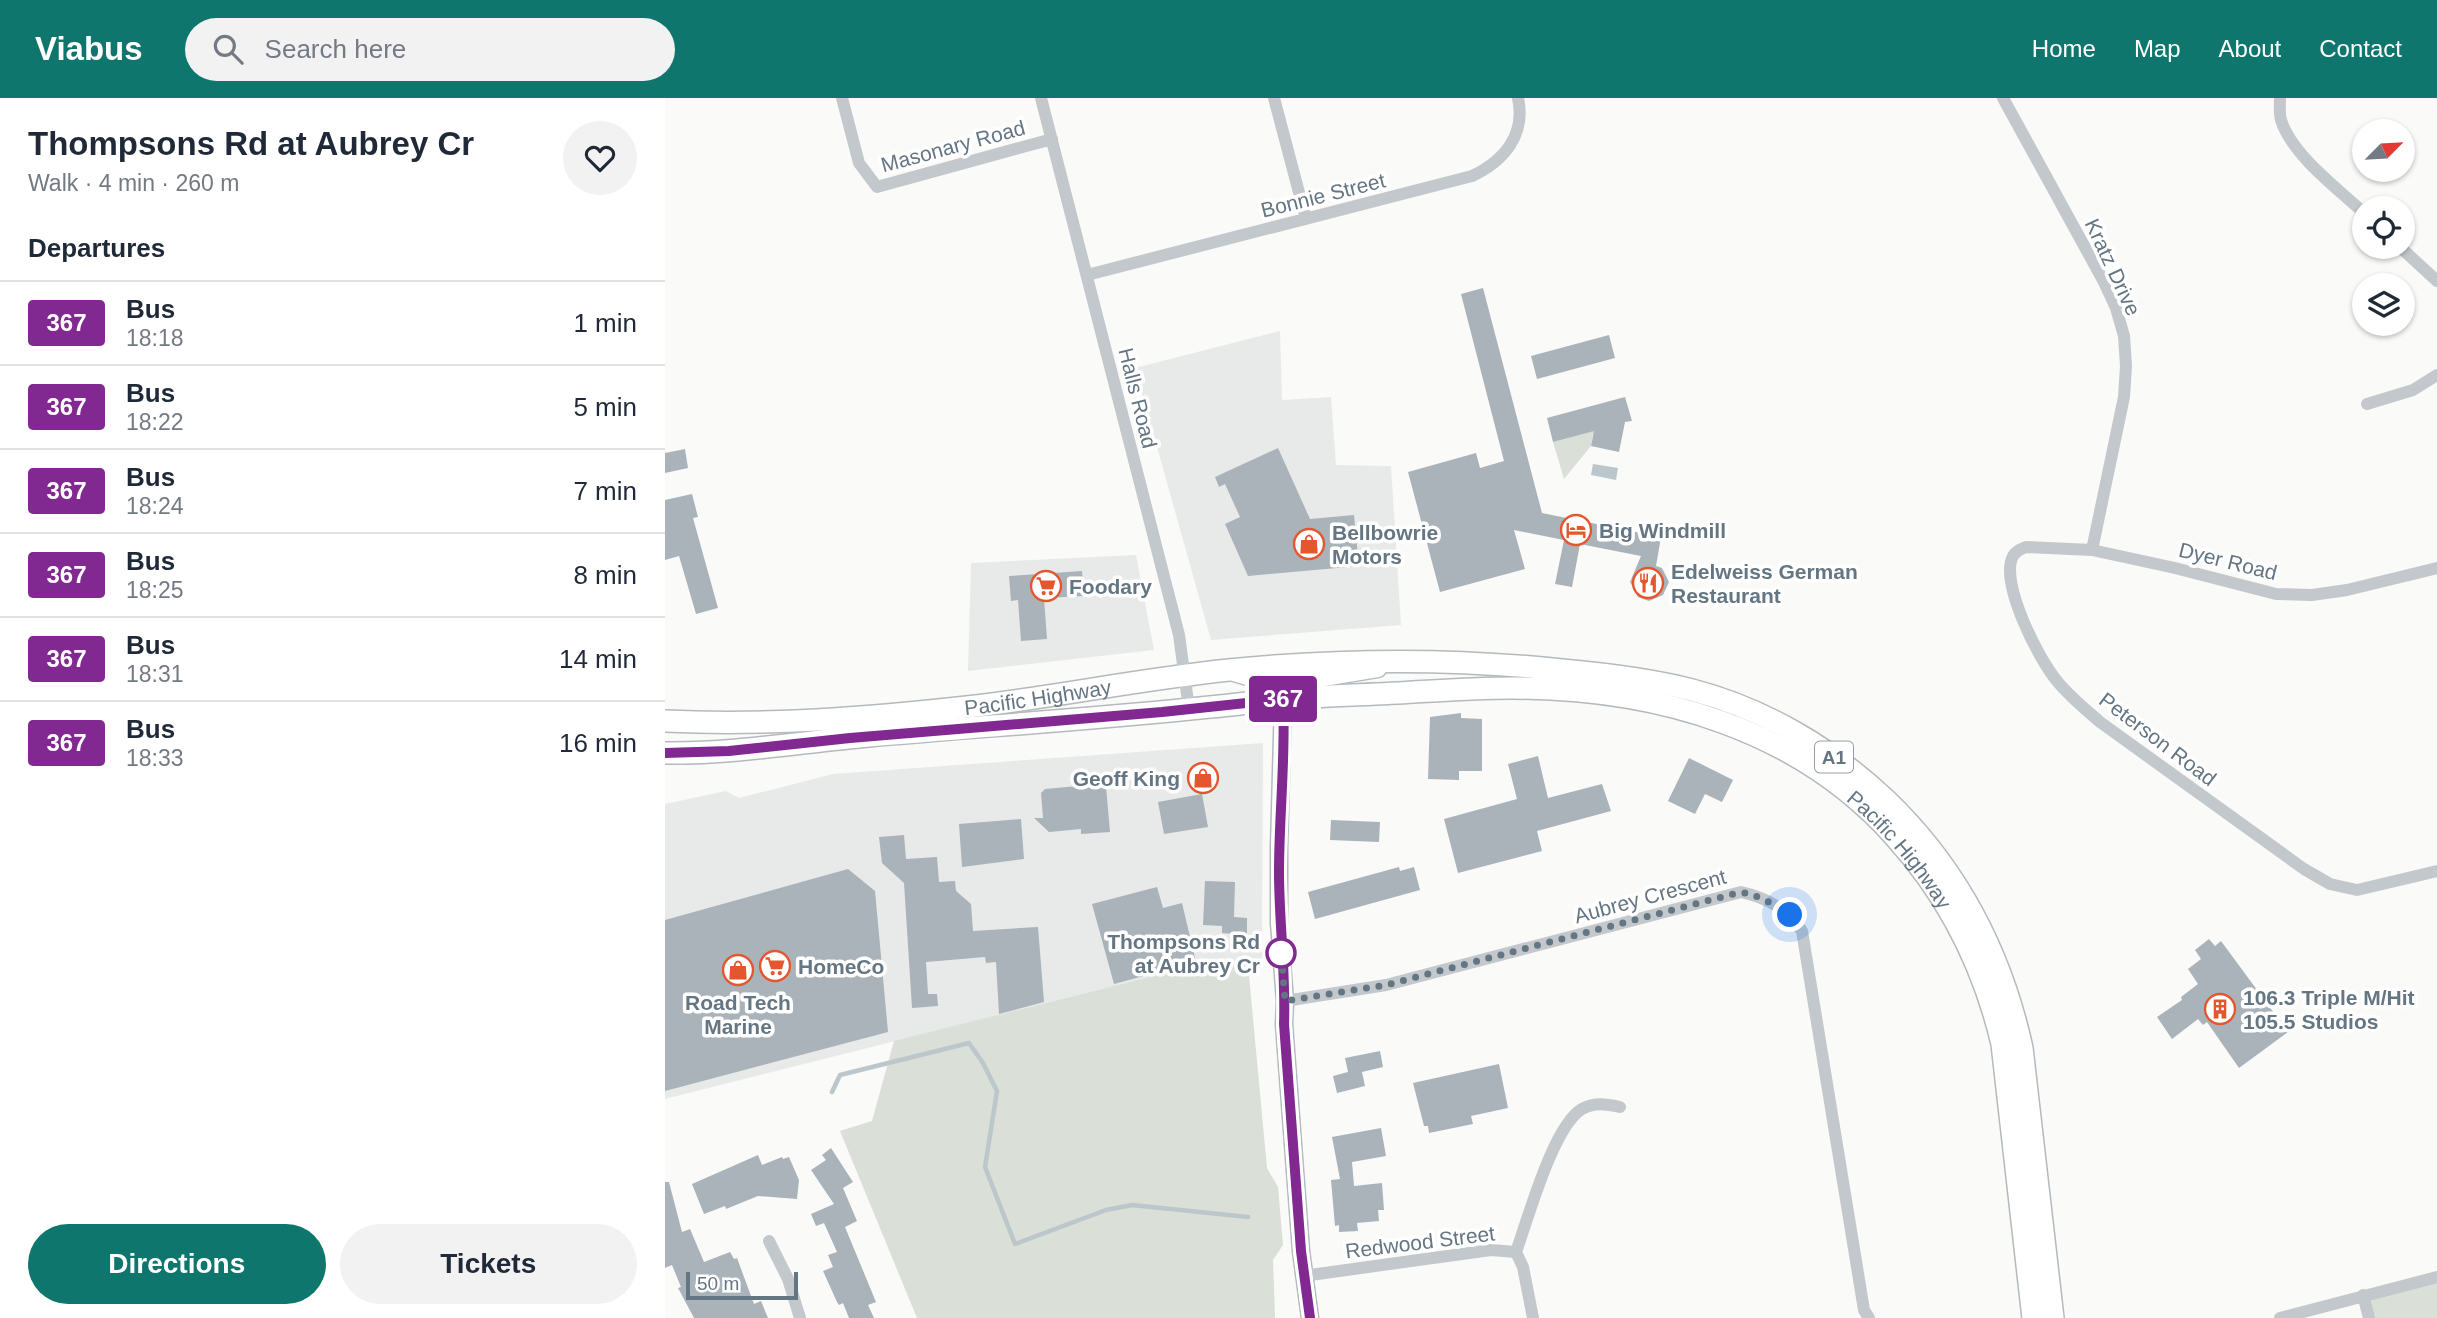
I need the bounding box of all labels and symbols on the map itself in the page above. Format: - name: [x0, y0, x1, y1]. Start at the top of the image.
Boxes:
- street label: Masonary Road: [878, 116, 1028, 176]
- north arrow: [2352, 119, 2415, 182]
- street label: Bonnie Street: [1258, 168, 1388, 222]
- street label: Kratz Drive: [2081, 215, 2145, 319]
- street label: Halls Road: [1114, 345, 1162, 451]
- hotel icon: Big Windmill: [1559, 513, 1593, 547]
- place label: Big Windmill: [1599, 519, 1726, 542]
- place label: Bellbowrie Motors: [1332, 521, 1438, 568]
- shop icon: Bellbowrie Motors: [1292, 527, 1326, 561]
- street label: Dyer Road: [2177, 538, 2279, 584]
- place label: Edelweiss German Restaurant: [1671, 560, 1858, 607]
- restaurant icon: Edelweiss German Restaurant: [1631, 566, 1665, 600]
- supermarket icon: Foodary: [1029, 569, 1063, 603]
- place label: Foodary: [1069, 575, 1152, 598]
- street label: Pacific Highway: [963, 675, 1113, 719]
- line badge: 367: [1243, 676, 1323, 722]
- street label: Peterson Road: [2095, 688, 2221, 790]
- road number: A1: [1815, 742, 1853, 772]
- shop icon: Geoff King: [1186, 761, 1220, 795]
- place label: Geoff King: [1073, 767, 1180, 790]
- street label: Pacific Highway: [1843, 785, 1957, 913]
- street label: Aubrey Crescent: [1571, 865, 1729, 927]
- your location: [1772, 897, 1807, 932]
- place label: Thompsons Rd at Aubrey Cr: [1107, 930, 1260, 977]
- marker: Thompsons Rd at Aubrey Cr: [1266, 938, 1296, 968]
- supermarket icon: HomeCo: [758, 949, 792, 983]
- shop icon: Road Tech Marine: [721, 953, 755, 987]
- place label: HomeCo: [798, 955, 884, 978]
- place label: 106.3 Triple M/Hit 105.5 Studios: [2243, 986, 2415, 1033]
- place label: Road Tech Marine: [685, 991, 791, 1038]
- building icon: 106.3 Triple M/Hit 105.5 Studios: [2203, 992, 2237, 1026]
- street label: Redwood Street: [1344, 1221, 1496, 1263]
- scale bar: [686, 1269, 798, 1301]

